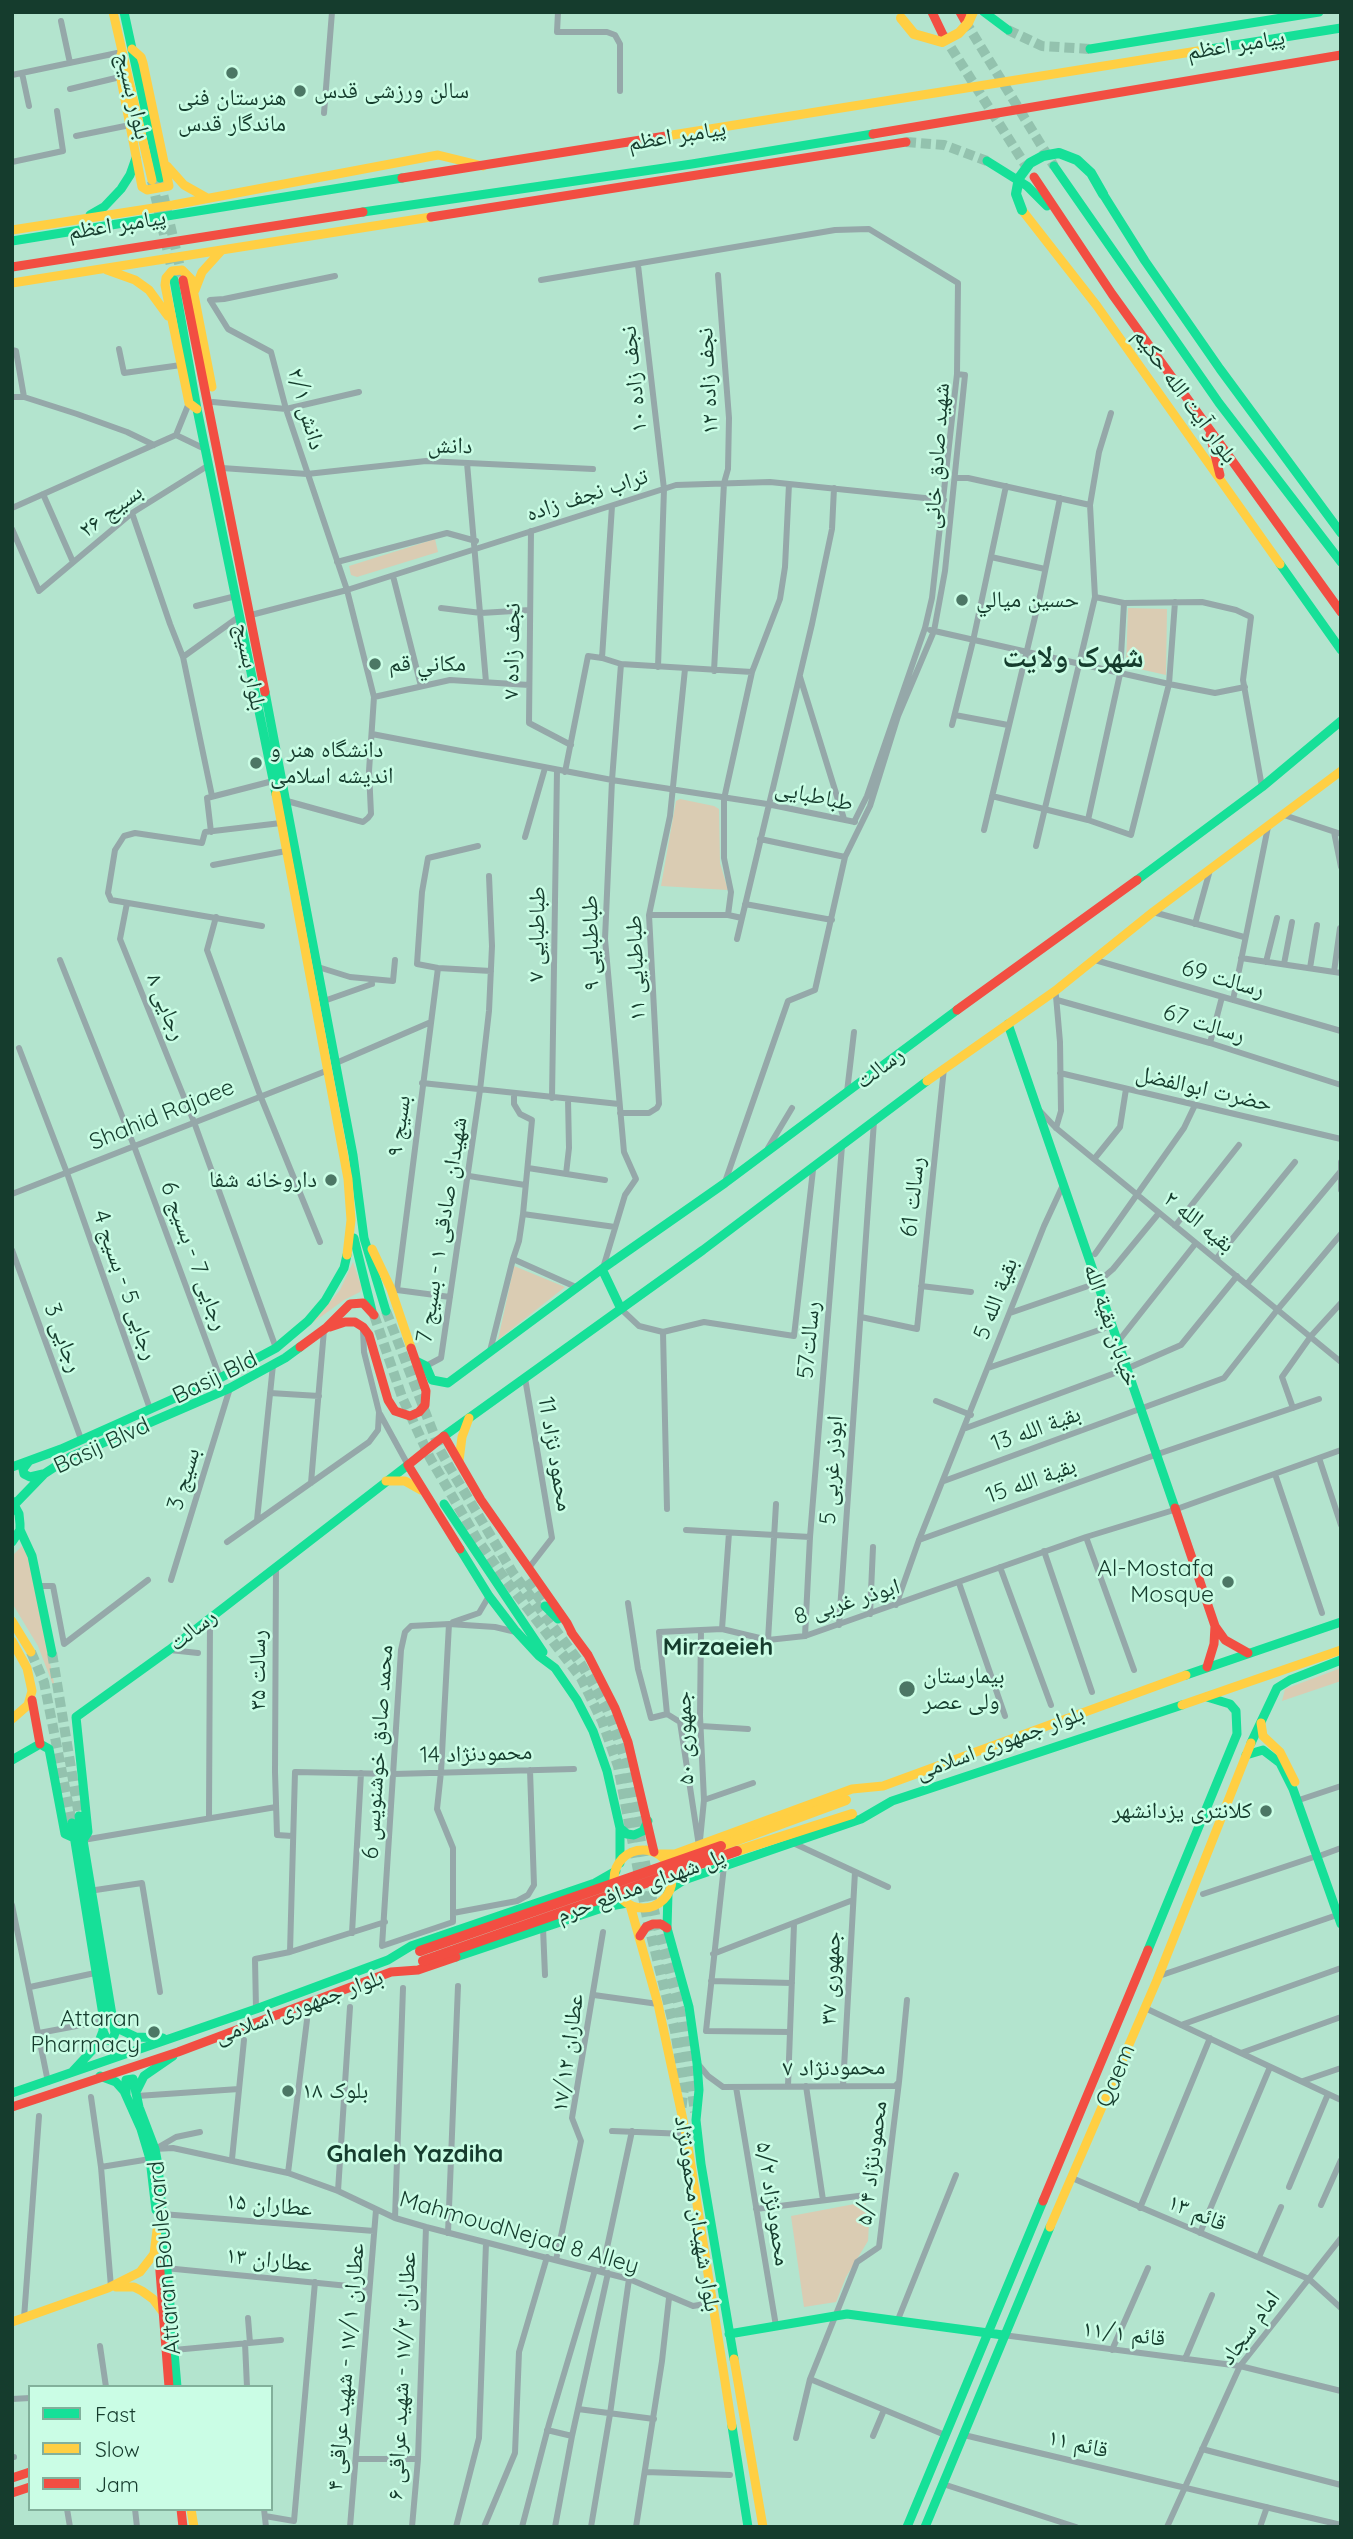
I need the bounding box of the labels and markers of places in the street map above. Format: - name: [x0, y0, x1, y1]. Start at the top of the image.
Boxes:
- marker: هنرستان فنی ماندگار قدس: [224, 65, 240, 81]
- place label: سالن ورزشی قدس: [314, 77, 469, 105]
- marker: سالن ورزشی قدس: [292, 83, 308, 99]
- place label: هنرستان فنی ماندگار قدس: [178, 84, 286, 138]
- place label: حسين ميالي: [976, 586, 1079, 614]
- marker: حسين ميالي: [954, 592, 970, 608]
- place label: مكاني قم: [389, 650, 466, 678]
- marker: مكاني قم: [367, 656, 383, 672]
- place label: دانشگاه هنر و اندیشه اسلامی: [270, 736, 393, 790]
- marker: دانشگاه هنر و اندیشه اسلامی: [248, 755, 264, 771]
- place label: داروخانه شفا: [209, 1166, 317, 1194]
- marker: داروخانه شفا: [323, 1172, 339, 1188]
- place label: Al-Mostafa Mosque: [1097, 1555, 1214, 1609]
- marker: Al-Mostafa Mosque: [1220, 1574, 1236, 1590]
- place label: بیمارستان ولی عصر: [923, 1662, 1005, 1716]
- marker: بیمارستان ولی عصر: [897, 1679, 917, 1699]
- place label: کلانتری یزدانشهر: [1112, 1797, 1252, 1825]
- marker: کلانتری یزدانشهر: [1258, 1803, 1274, 1819]
- place label: Attaran Pharmacy: [31, 2005, 140, 2059]
- marker: Attaran Pharmacy: [146, 2024, 162, 2040]
- place label: بلوک ۱۸: [302, 2077, 368, 2105]
- marker: بلوک ۱۸: [280, 2083, 296, 2099]

